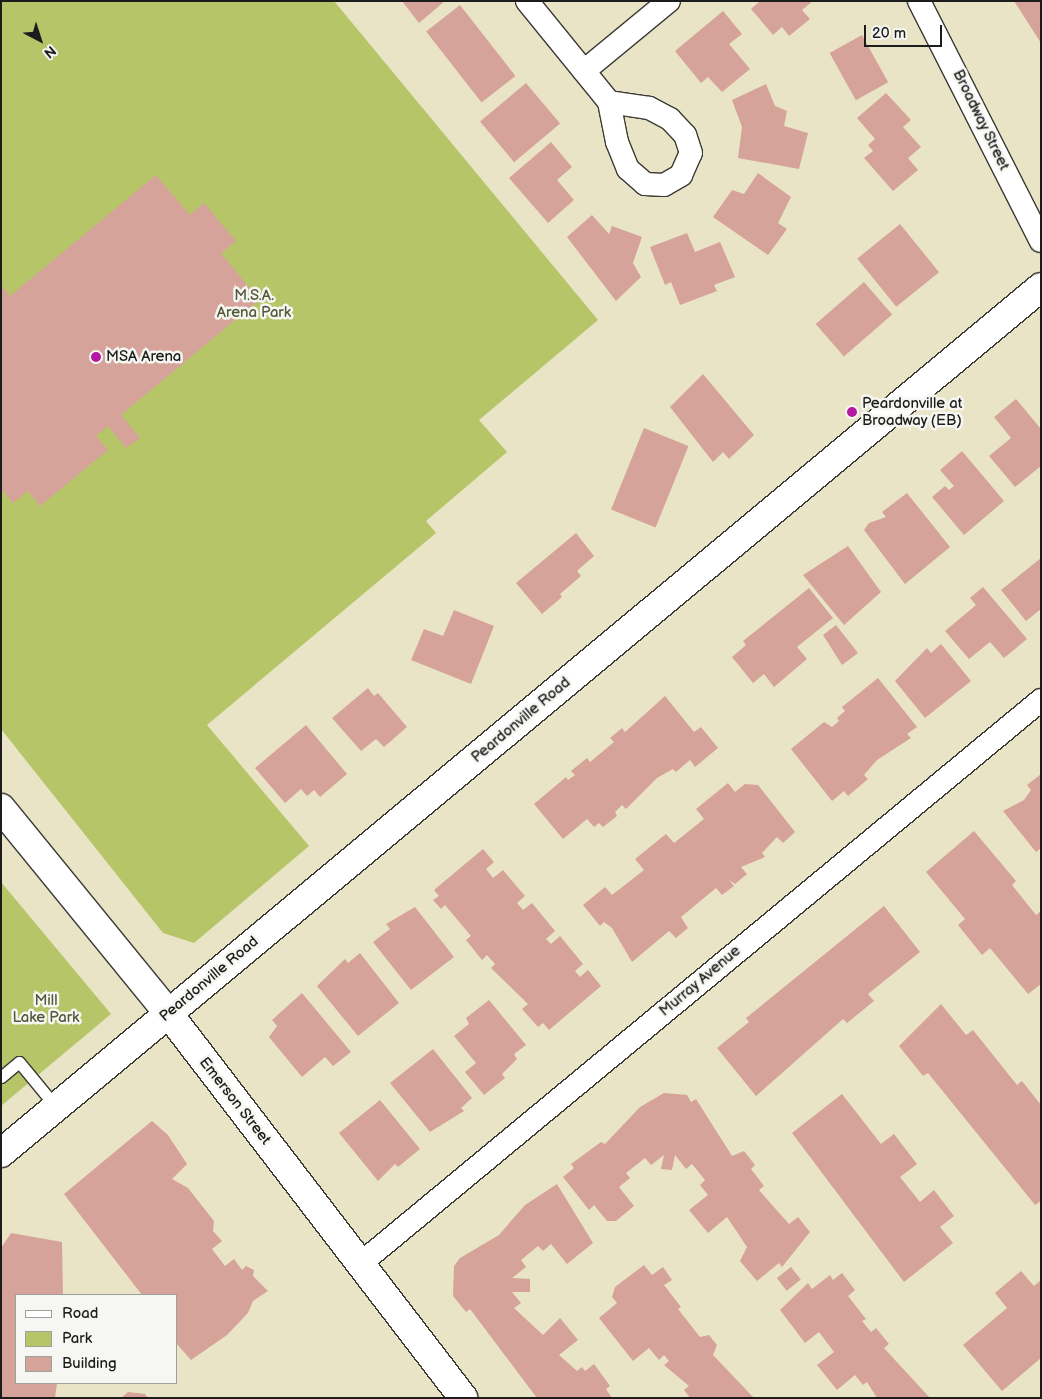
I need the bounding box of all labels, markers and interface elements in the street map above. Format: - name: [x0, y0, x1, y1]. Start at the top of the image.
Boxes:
- north arrow: [15, 15, 65, 65]
- scale bar: [867, 15, 944, 47]
- text: 20 m: [872, 24, 906, 43]
- text: N: [40, 42, 59, 62]
- street label: Broadway Street: [949, 66, 1013, 174]
- park label: M.S.A. Arena Park: [217, 286, 291, 321]
- place label: MSA Arena: [106, 348, 181, 366]
- marker: MSA Arena: [90, 351, 102, 363]
- place label: Peardonville at Broadway (EB): [862, 394, 963, 429]
- marker: Peardonville at Broadway (EB): [846, 406, 858, 418]
- street label: Peardonville Road: [468, 673, 574, 767]
- street label: Peardonville Road: [156, 932, 262, 1026]
- street label: Murray Avenue: [655, 941, 745, 1021]
- park label: Mill Lake Park: [13, 991, 79, 1026]
- street label: Emerson Street: [195, 1054, 275, 1148]
- legend: [15, 1294, 178, 1384]
- text: Road: [62, 1304, 98, 1323]
- text: Park: [62, 1329, 92, 1348]
- text: Building: [62, 1354, 117, 1373]

